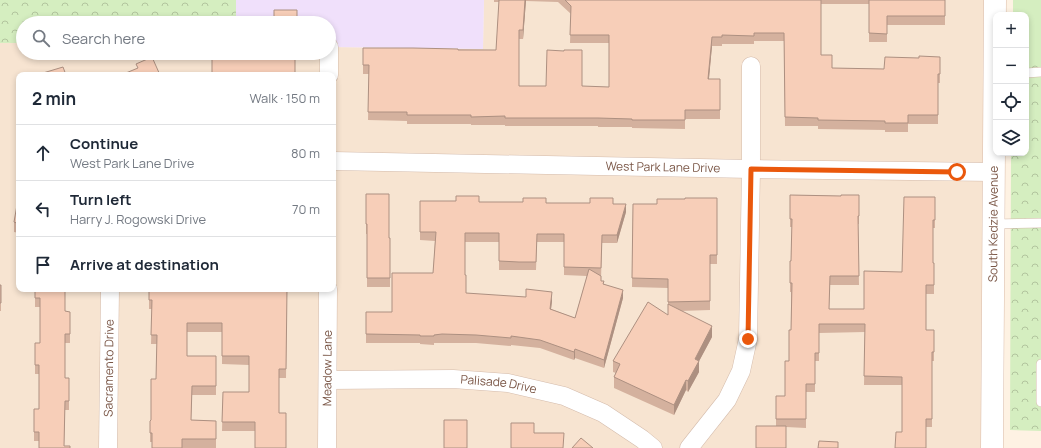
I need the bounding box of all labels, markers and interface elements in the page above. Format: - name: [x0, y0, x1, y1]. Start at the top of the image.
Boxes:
- map controls: [993, 12, 1029, 156]
- button: +: [993, 12, 1029, 48]
- search box: [16, 16, 336, 60]
- icon: search: [30, 27, 52, 49]
- text: Search here: [62, 28, 145, 49]
- button: −: [993, 48, 1029, 84]
- button: locate: [993, 84, 1029, 120]
- text: 2 min: [32, 87, 76, 110]
- text: Walk · 150 m: [249, 89, 320, 107]
- button: layers: [993, 120, 1029, 156]
- text: Continue: [70, 133, 138, 154]
- icon: ahead: [32, 142, 54, 164]
- text: 80 m: [291, 144, 320, 162]
- text: West Park Lane Drive: [70, 154, 194, 172]
- street label: West Park Lane Drive: [605, 157, 720, 176]
- route start: [948, 163, 966, 181]
- street label: South Kedzie Avenue: [984, 166, 1002, 282]
- text: Turn left: [70, 189, 132, 210]
- icon: left: [32, 198, 54, 220]
- text: 70 m: [292, 200, 320, 218]
- text: Harry J. Rogowski Drive: [70, 210, 206, 228]
- icon: arrive: [32, 254, 54, 276]
- text: Arrive at destination: [70, 254, 219, 275]
- street label: Sacramento Drive: [99, 319, 118, 417]
- street label: Meadow Lane: [318, 330, 336, 406]
- route end: [739, 330, 757, 348]
- street label: Palisade Drive: [460, 371, 539, 397]

